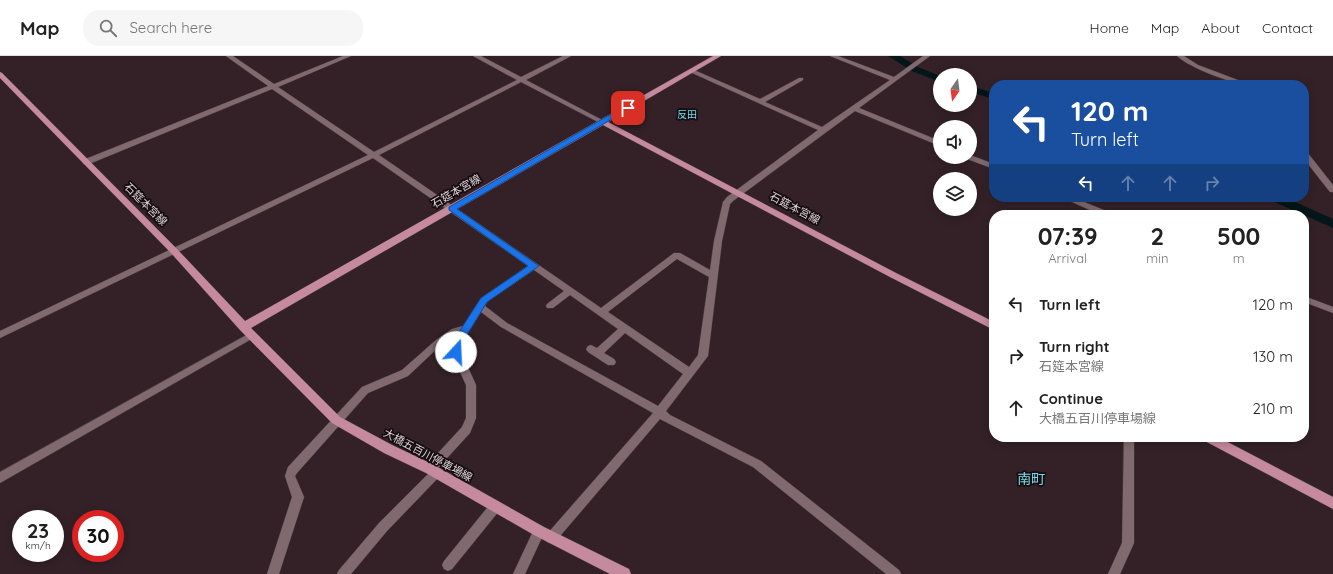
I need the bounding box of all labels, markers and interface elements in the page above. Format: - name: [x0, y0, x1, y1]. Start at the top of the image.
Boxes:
- search box: [83, 10, 363, 46]
- text: Map: [20, 16, 59, 40]
- icon: search: [97, 17, 119, 39]
- text: Search here: [129, 18, 212, 37]
- text: Home: [1090, 19, 1129, 37]
- text: Map: [1151, 19, 1179, 37]
- text: About: [1201, 19, 1240, 37]
- text: Contact: [1262, 19, 1313, 37]
- north arrow: [933, 68, 977, 112]
- map controls: [933, 68, 977, 216]
- pin: [611, 91, 645, 125]
- text: 120 m: [1071, 93, 1149, 128]
- icon: left: [1005, 96, 1057, 148]
- icon: arrive: [617, 97, 639, 119]
- district label: 反田: [677, 108, 697, 121]
- button: sound: [933, 120, 977, 164]
- text: Turn left: [1071, 128, 1139, 151]
- street label: 石筵本宮線: [429, 171, 483, 211]
- button: layers: [933, 172, 977, 216]
- icon: left: [1075, 172, 1097, 194]
- icon: ahead: [1117, 172, 1139, 194]
- icon: ahead: [1159, 172, 1181, 194]
- icon: right: [1201, 172, 1223, 194]
- street label: 石筵本宮線: [122, 180, 170, 228]
- street label: 石筵本宮線: [767, 189, 823, 227]
- text: 07:39: [1038, 221, 1098, 251]
- text: 2: [1151, 221, 1164, 251]
- text: 500: [1217, 221, 1260, 251]
- text: Arrival: [1048, 250, 1087, 266]
- text: min: [1146, 250, 1168, 266]
- text: m: [1233, 250, 1245, 266]
- icon: left: [1005, 293, 1027, 315]
- text: Turn left: [1039, 295, 1101, 314]
- text: 120 m: [1252, 295, 1293, 314]
- position arrow: [435, 331, 477, 373]
- text: Turn right: [1039, 337, 1110, 356]
- icon: right: [1005, 345, 1027, 367]
- text: 130 m: [1253, 347, 1293, 366]
- text: 石筵本宮線: [1039, 358, 1104, 374]
- text: Continue: [1039, 389, 1103, 408]
- icon: ahead: [1005, 397, 1027, 419]
- text: 210 m: [1252, 399, 1293, 418]
- text: 大橋五百川停車場線: [1039, 410, 1156, 426]
- street label: 大橋五百川停車場線: [381, 426, 475, 484]
- district label: 南町: [1017, 470, 1045, 488]
- speed limit sign: 30: [72, 510, 124, 562]
- text: 23: [27, 518, 49, 543]
- text: km/h: [25, 539, 51, 552]

